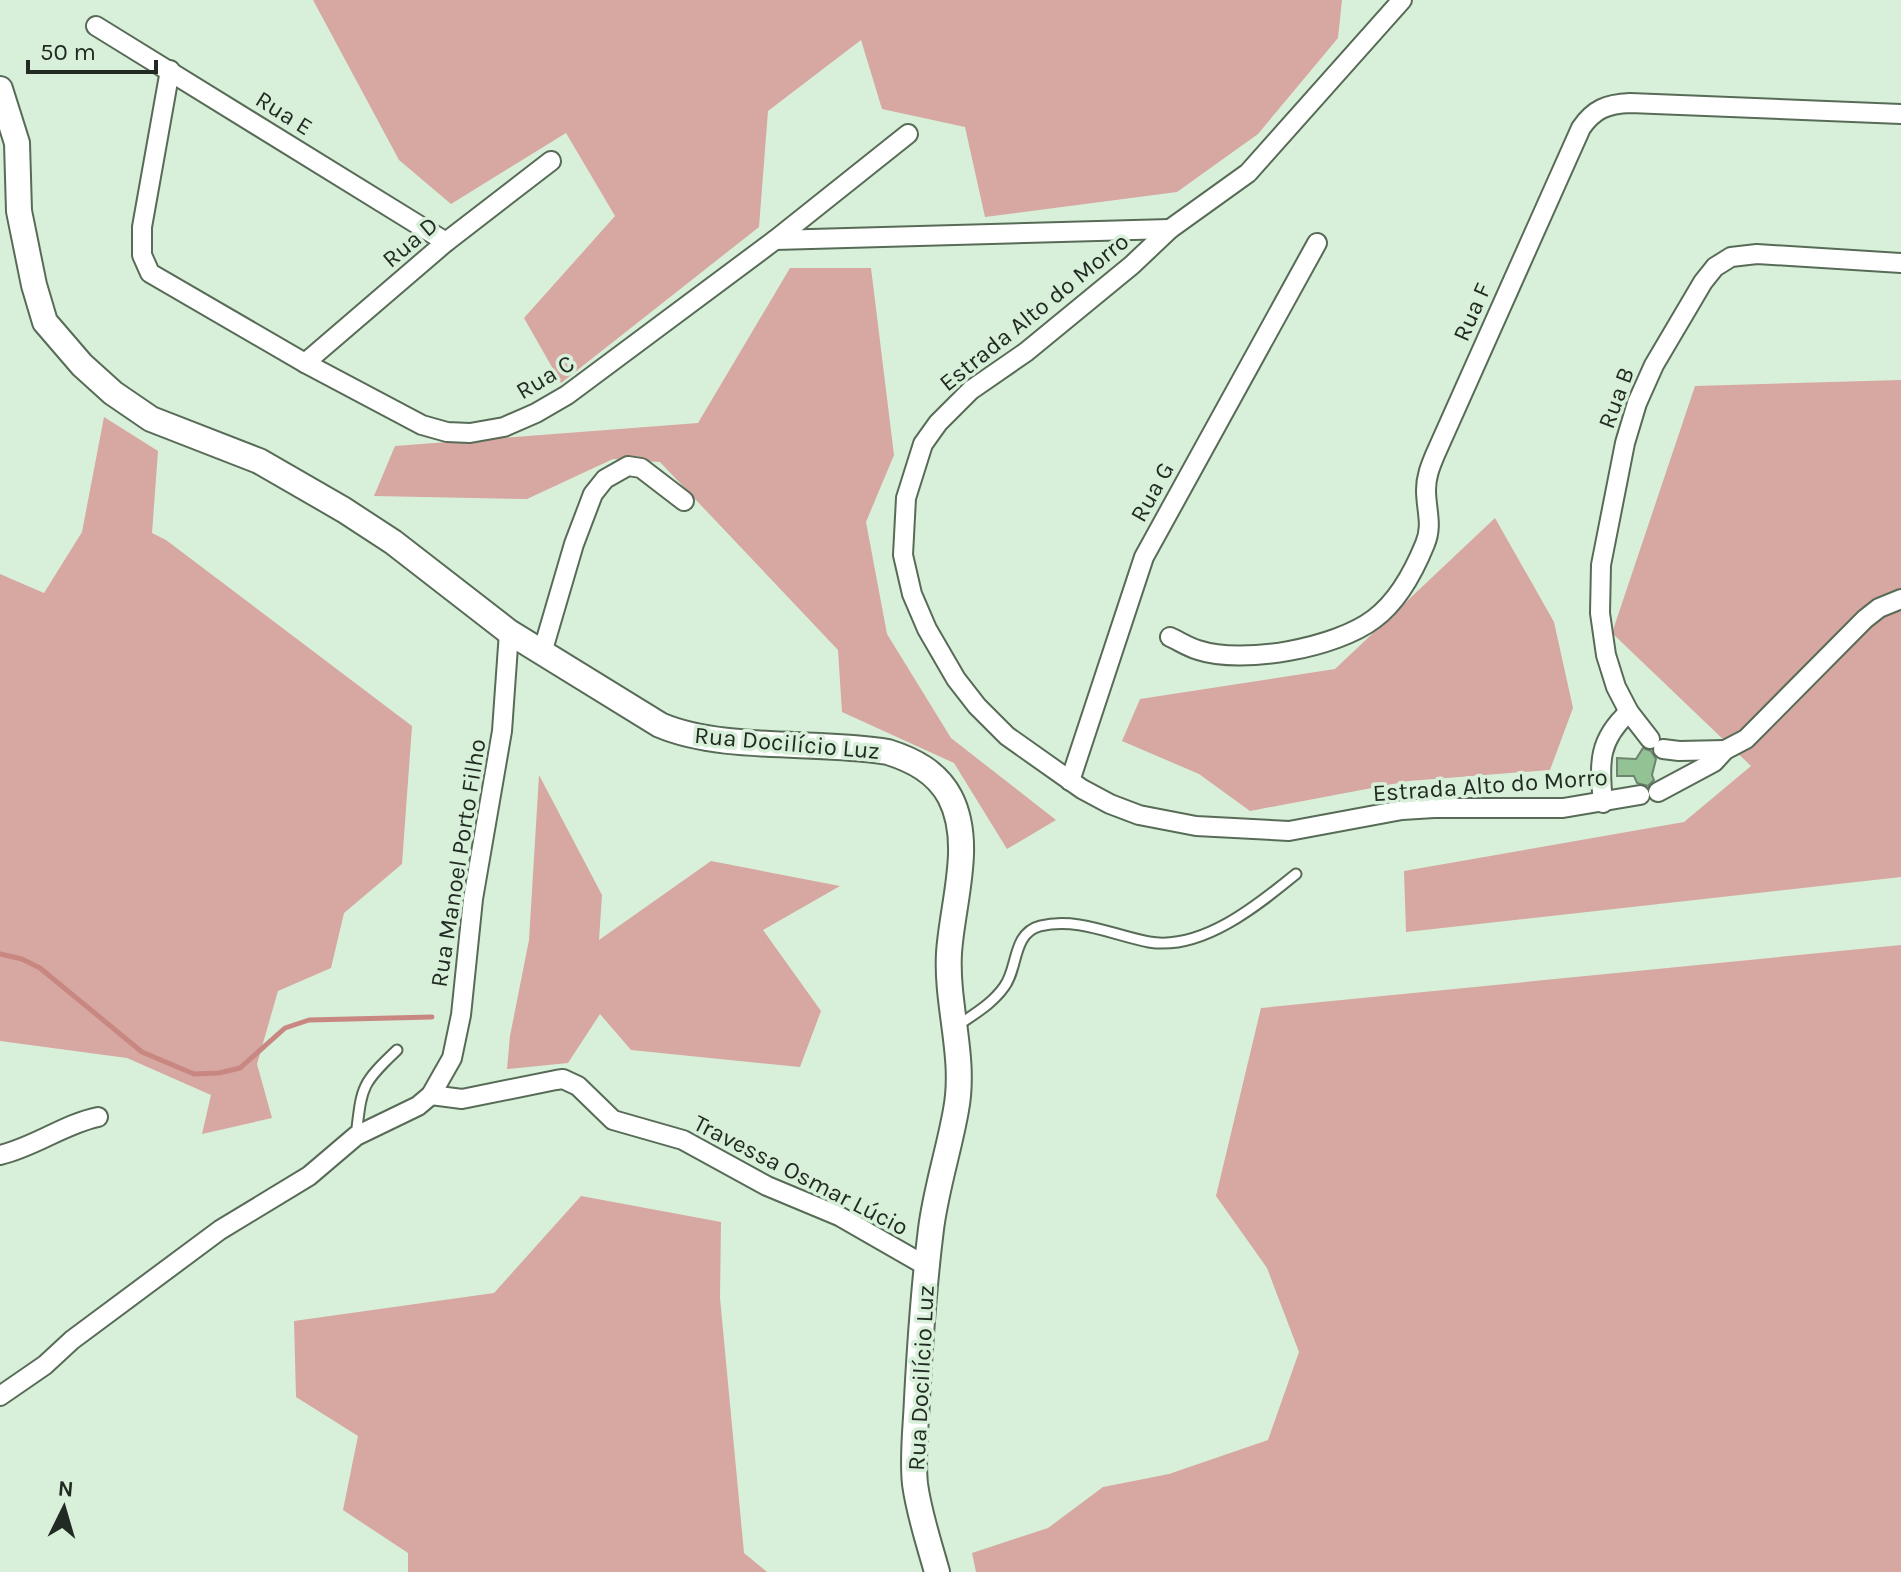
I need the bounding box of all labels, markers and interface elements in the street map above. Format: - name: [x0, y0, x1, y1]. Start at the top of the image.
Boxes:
- scale bar: [28, 24, 156, 74]
- text: 50 m: [40, 38, 96, 66]
- street label: Rua E: [250, 85, 318, 141]
- street label: Rua D: [376, 211, 444, 273]
- street label: Estrada Alto do Morro: [934, 227, 1134, 397]
- street label: Rua F: [1447, 279, 1497, 345]
- street label: Rua C: [511, 349, 579, 405]
- street label: Rua B: [1592, 364, 1640, 432]
- street label: Rua G: [1124, 457, 1180, 527]
- street label: Rua Docilício Luz: [693, 721, 881, 765]
- street label: Rua Manoel Porto Filho: [425, 737, 491, 989]
- street label: Estrada Alto do Morro: [1372, 763, 1608, 807]
- street label: Travessa Osmar Lúcio: [689, 1109, 913, 1241]
- street label: Rua Docilício Luz: [902, 1284, 940, 1472]
- north arrow: [24, 1468, 104, 1548]
- text: N: [57, 1475, 75, 1503]

